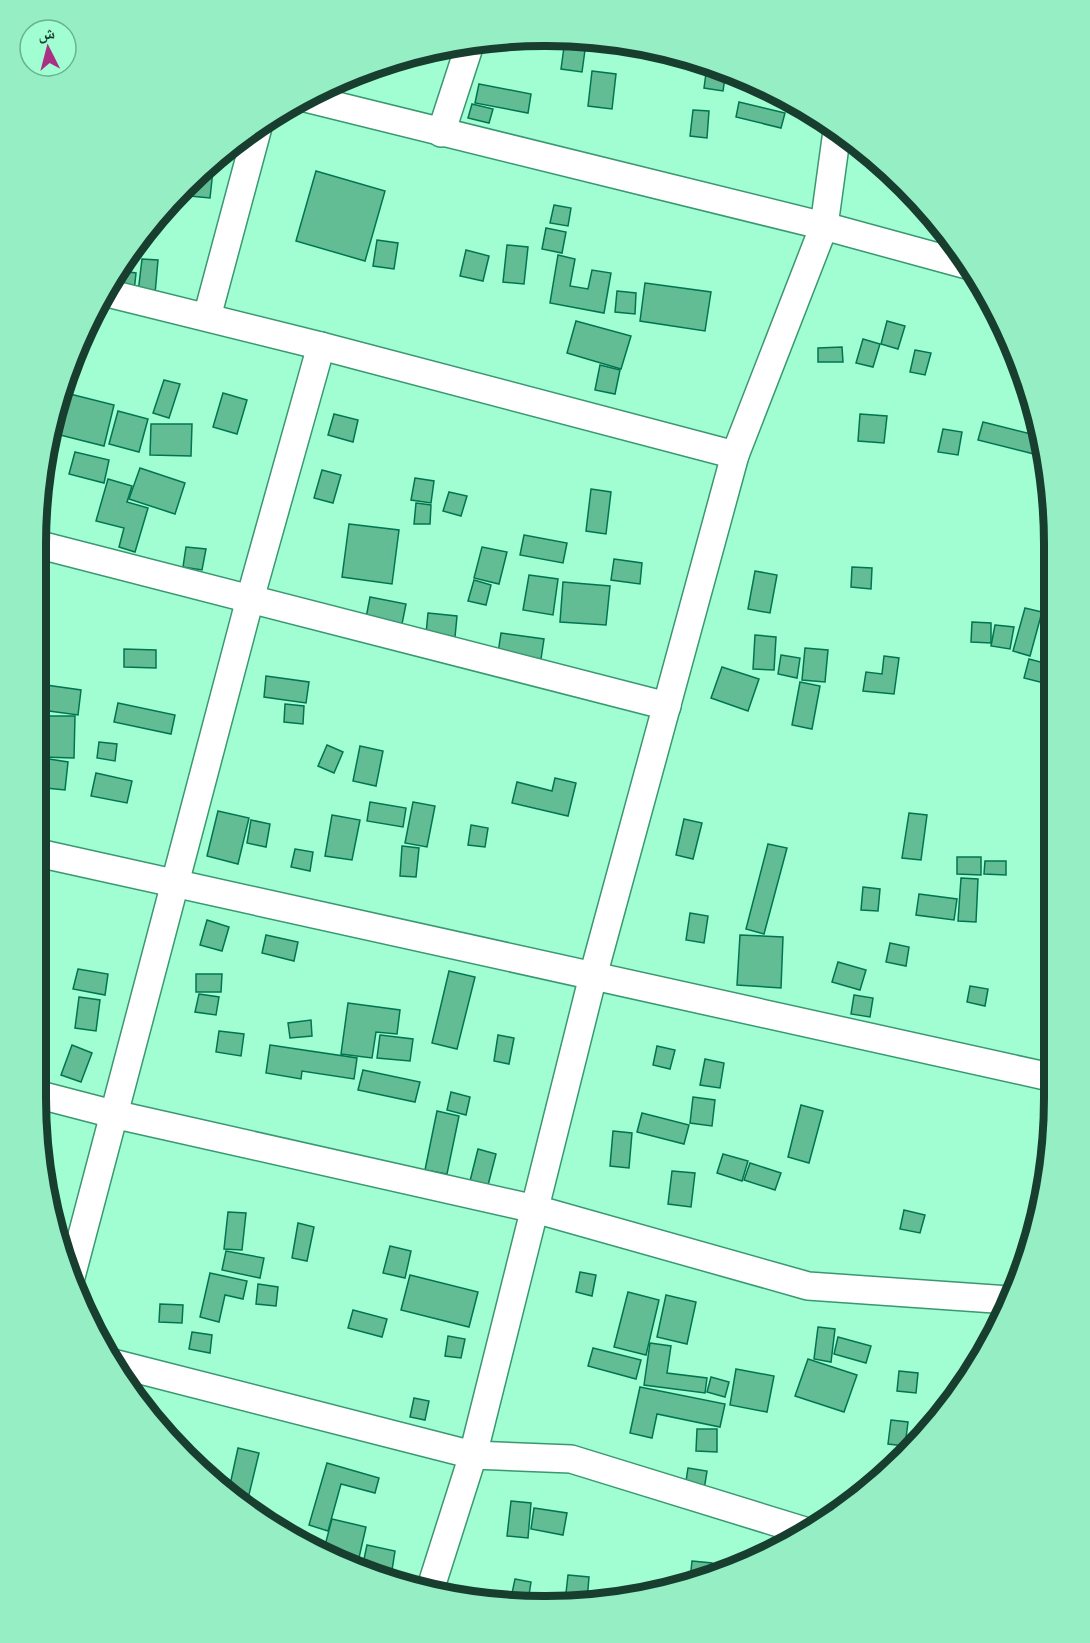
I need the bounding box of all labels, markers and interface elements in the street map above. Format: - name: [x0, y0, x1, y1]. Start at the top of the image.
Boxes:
- north arrow: [18, 18, 78, 78]
- text: ش: [37, 22, 56, 45]

